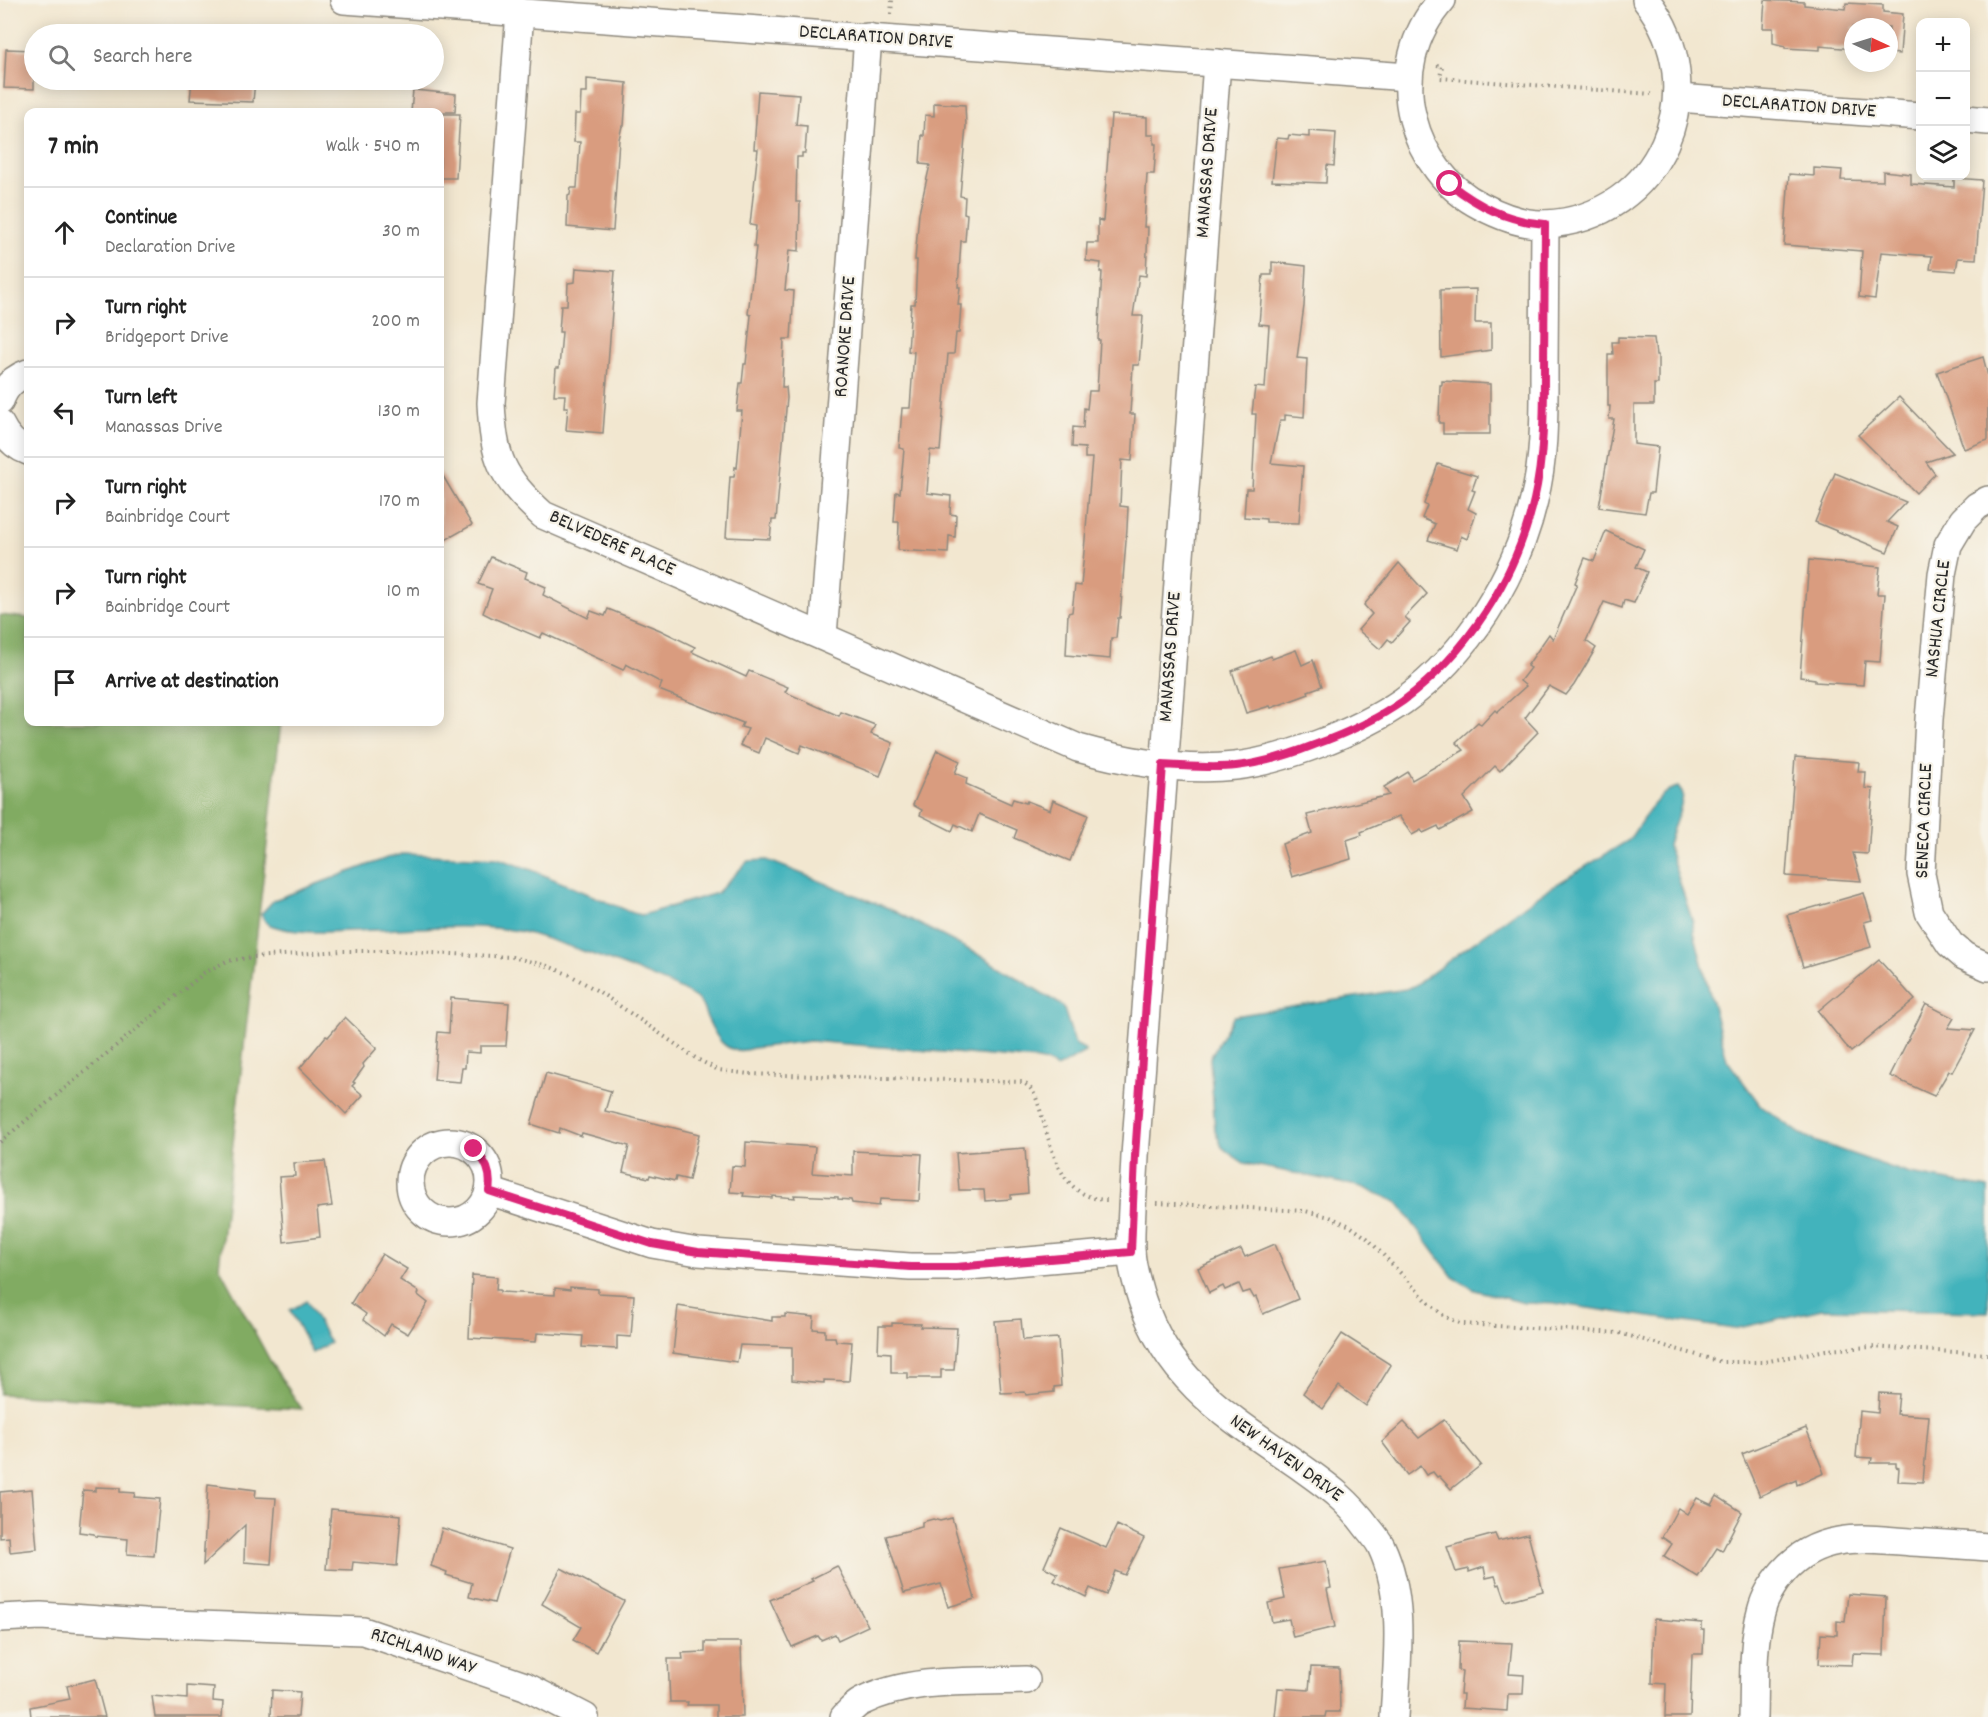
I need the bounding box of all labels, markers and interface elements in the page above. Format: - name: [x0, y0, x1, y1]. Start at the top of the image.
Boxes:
- north arrow: [1844, 18, 1898, 72]
- map controls: [1916, 18, 1970, 180]
- button: +: [1916, 18, 1970, 72]
- street label: DECLARATION DRIVE: [798, 19, 954, 57]
- search box: [24, 24, 444, 90]
- icon: search: [45, 41, 78, 74]
- text: Search here: [93, 42, 192, 73]
- button: −: [1916, 72, 1970, 126]
- street label: DECLARATION DRIVE: [1721, 88, 1877, 126]
- street label: MANASSAS DRIVE: [1189, 107, 1227, 239]
- button: layers: [1916, 126, 1970, 180]
- text: 7 min: [48, 129, 99, 166]
- text: Walk · 540 m: [326, 133, 420, 161]
- route start: [1436, 170, 1462, 196]
- text: Continue: [105, 203, 177, 234]
- icon: ahead: [48, 216, 81, 249]
- text: 30 m: [382, 218, 420, 246]
- text: Declaration Drive: [105, 234, 235, 262]
- street label: ROANOKE DRIVE: [828, 275, 864, 399]
- text: Turn right: [105, 293, 187, 324]
- icon: right: [48, 306, 81, 339]
- text: 200 m: [371, 308, 420, 336]
- text: Bridgeport Drive: [105, 324, 229, 352]
- text: Turn left: [105, 383, 177, 414]
- icon: left: [48, 396, 81, 429]
- text: 130 m: [378, 398, 420, 426]
- text: Manassas Drive: [105, 414, 222, 442]
- text: Turn right: [105, 473, 187, 504]
- icon: right: [48, 486, 81, 519]
- text: 170 m: [379, 488, 420, 516]
- text: Bainbridge Court: [105, 504, 230, 532]
- street label: BELVEDERE PLACE: [544, 504, 680, 584]
- street label: NASHUA CIRCLE: [1919, 559, 1959, 679]
- text: Turn right: [105, 563, 187, 594]
- icon: right: [48, 576, 81, 609]
- text: 10 m: [386, 578, 420, 606]
- street label: MANASSAS DRIVE: [1152, 591, 1190, 723]
- text: Bainbridge Court: [105, 594, 230, 622]
- icon: arrive: [48, 666, 81, 699]
- text: Arrive at destination: [105, 667, 279, 698]
- street label: SENECA CIRCLE: [1909, 763, 1941, 879]
- route end: [460, 1135, 486, 1161]
- street label: NEW HAVEN DRIVE: [1223, 1408, 1349, 1510]
- street label: RICHLAND WAY: [367, 1621, 480, 1683]

